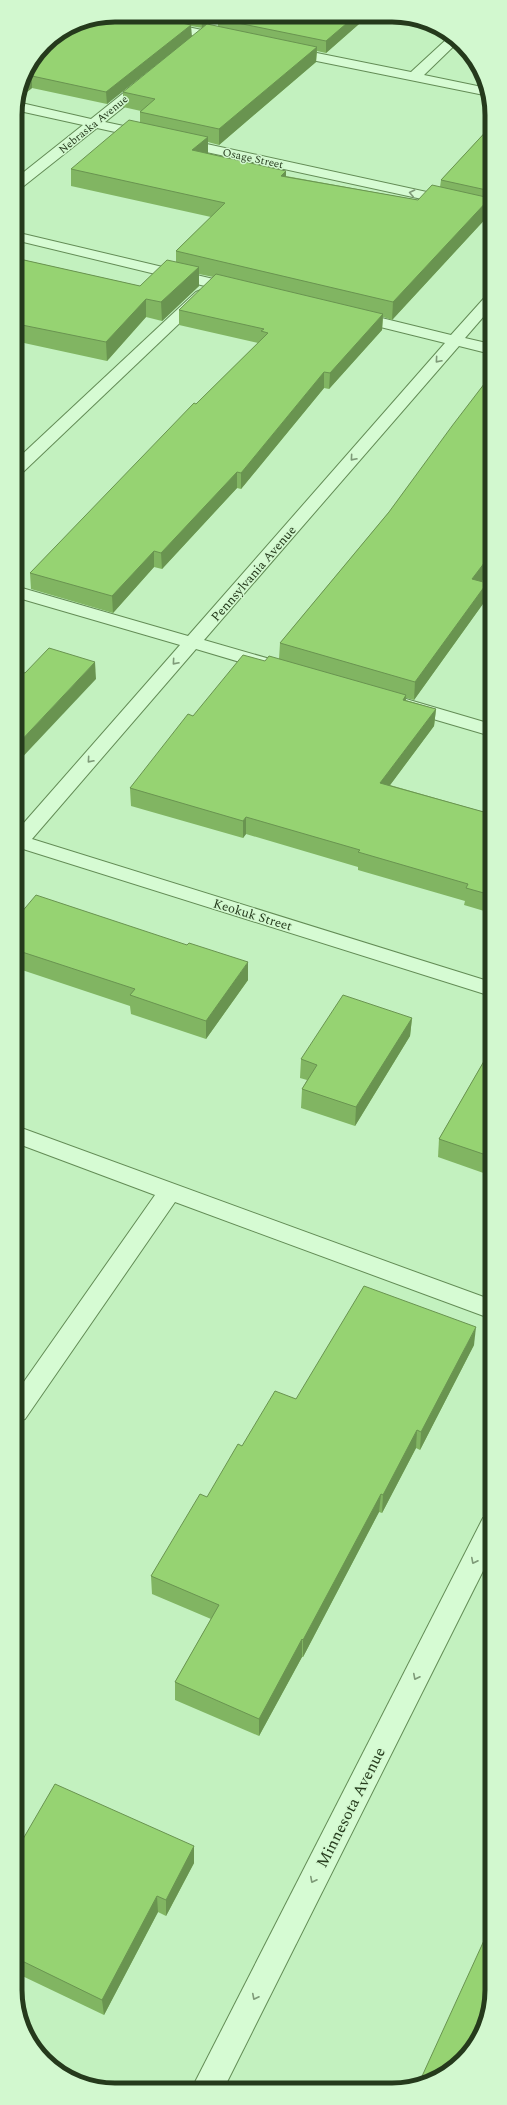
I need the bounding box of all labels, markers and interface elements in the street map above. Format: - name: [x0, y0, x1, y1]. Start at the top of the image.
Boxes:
- street label: Nebraska Avenue: [55, 91, 132, 158]
- street label: Osage Street: [221, 144, 285, 173]
- one-way arrow: [409, 189, 415, 197]
- one-way arrow: [436, 356, 443, 363]
- one-way arrow: [350, 454, 357, 461]
- street label: Pennsylvania Avenue: [206, 521, 301, 626]
- one-way arrow: [173, 657, 180, 665]
- one-way arrow: [87, 755, 95, 763]
- street label: Keokuk Street: [211, 893, 295, 937]
- one-way arrow: [471, 1556, 479, 1564]
- one-way arrow: [413, 1673, 421, 1680]
- street label: Minnesota Avenue: [310, 1743, 392, 1872]
- one-way arrow: [310, 1876, 318, 1884]
- one-way arrow: [252, 1992, 260, 2000]

